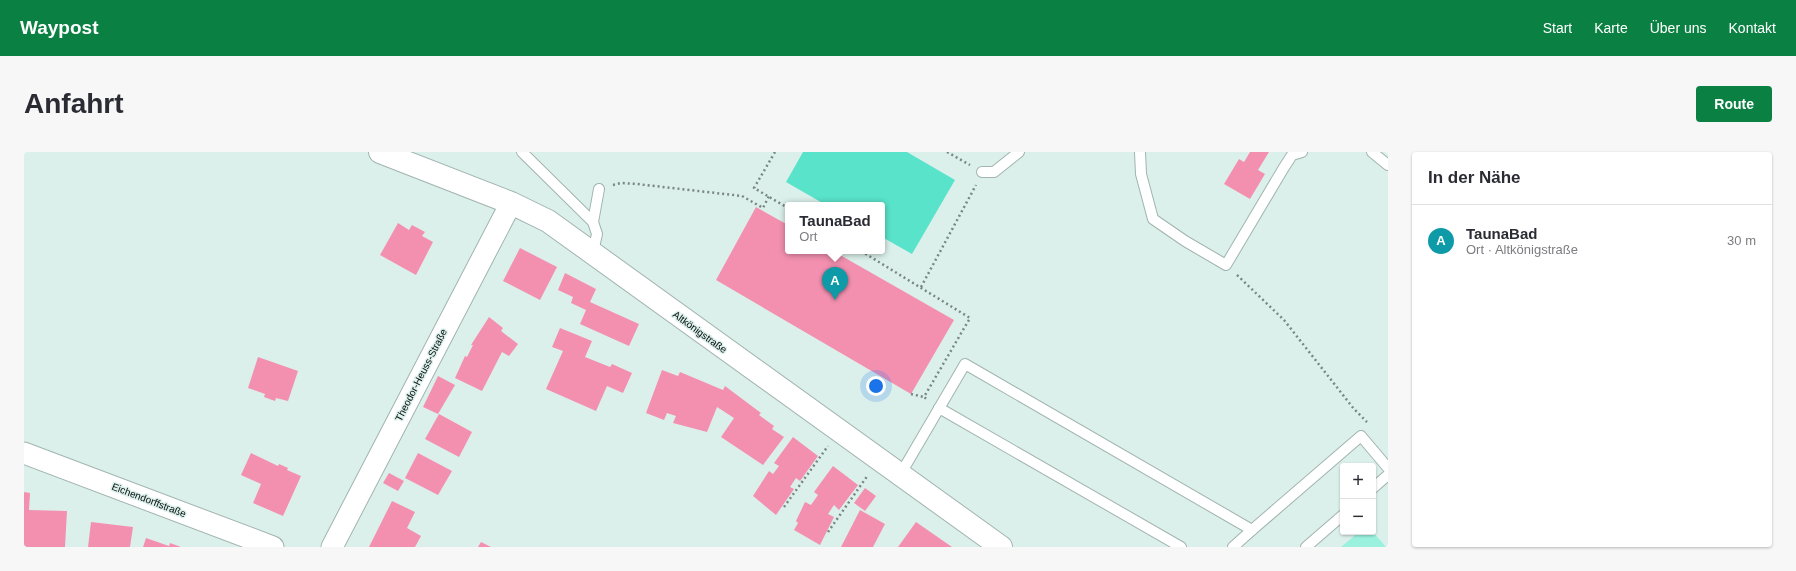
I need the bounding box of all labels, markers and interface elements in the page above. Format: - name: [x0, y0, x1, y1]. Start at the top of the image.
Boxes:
- text: Waypost: [20, 17, 98, 38]
- text: Start: [1543, 20, 1572, 36]
- text: Karte: [1594, 20, 1628, 36]
- text: Über uns: [1650, 20, 1707, 36]
- text: Kontakt: [1729, 20, 1776, 36]
- button: Route: [1696, 86, 1772, 122]
- text: Anfahrt: [24, 88, 124, 119]
- text: In der Nähe: [1428, 168, 1521, 187]
- popup: [785, 202, 885, 254]
- text: TaunaBad: [799, 212, 871, 229]
- text: TaunaBad: [1466, 225, 1537, 242]
- text: Ort: [799, 229, 817, 244]
- text: A: [1436, 233, 1446, 248]
- text: 30 m: [1727, 233, 1756, 248]
- text: Ort · Altkönigstraße: [1466, 242, 1578, 257]
- pin: A: [822, 267, 848, 300]
- street label: Altkönigstraße: [671, 309, 729, 355]
- street label: Theodor-Heuss-Straße: [393, 327, 449, 423]
- your location: [866, 376, 886, 396]
- map controls: [1340, 463, 1376, 535]
- button: +: [1340, 463, 1376, 499]
- street label: Eichendorffstraße: [110, 481, 188, 519]
- button: −: [1340, 499, 1376, 535]

